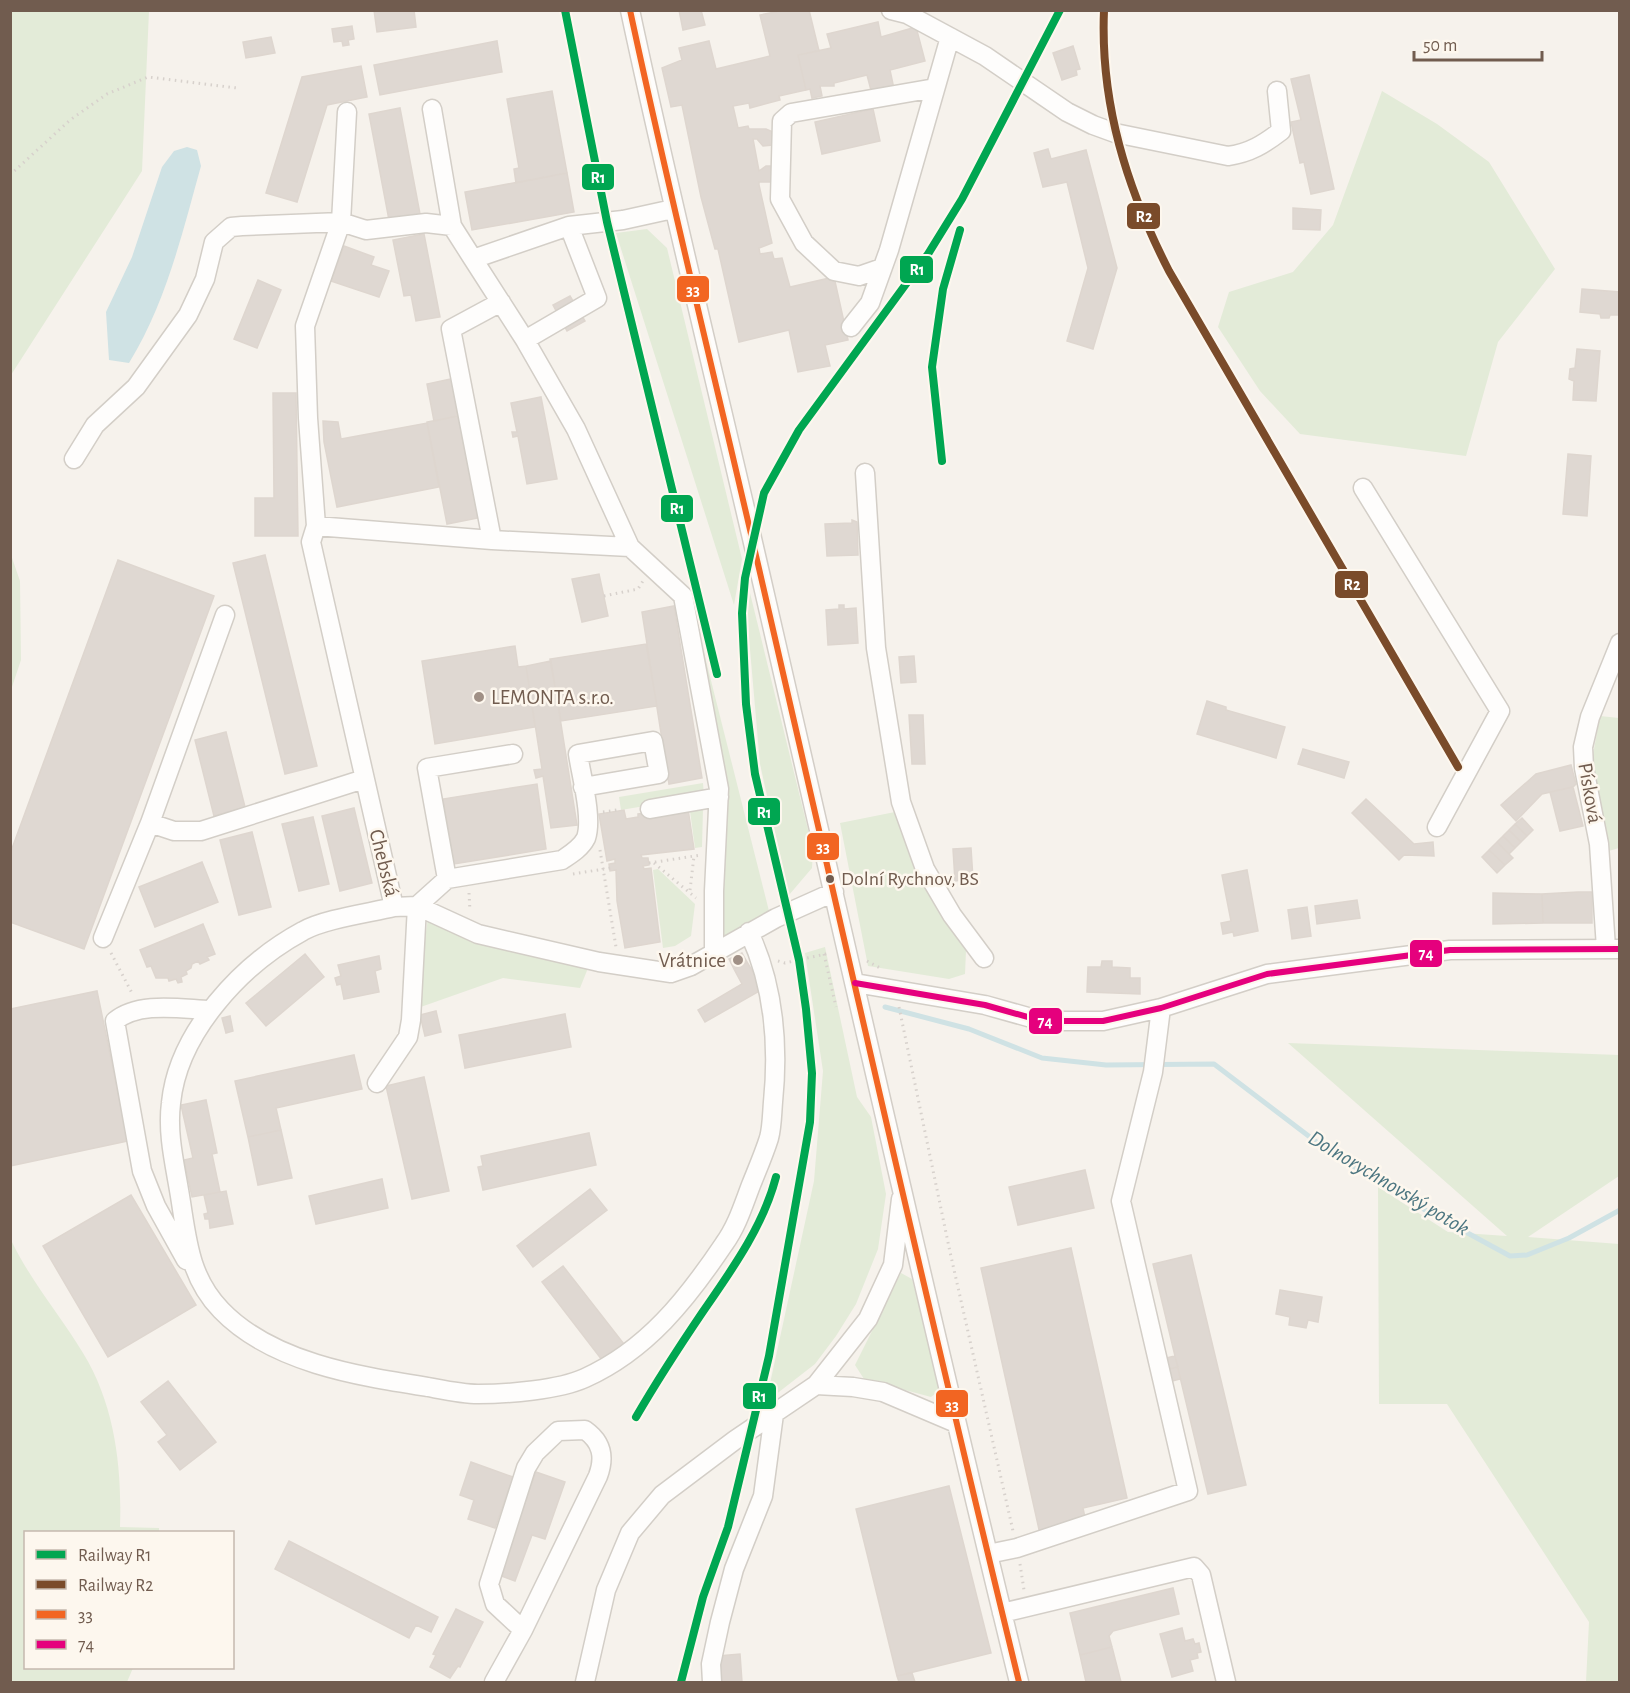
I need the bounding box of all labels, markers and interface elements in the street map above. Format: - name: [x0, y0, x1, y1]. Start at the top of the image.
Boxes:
- scale bar: [1414, 24, 1542, 62]
- text: 50 m: [1423, 37, 1457, 55]
- line badge: R1: [581, 163, 615, 191]
- text: R1: [590, 170, 606, 186]
- line badge: R2: [1126, 202, 1161, 230]
- text: R2: [1136, 209, 1153, 225]
- line badge: R1: [899, 255, 934, 284]
- text: R1: [909, 262, 925, 278]
- line badge: 33: [676, 275, 710, 303]
- text: 33: [686, 282, 700, 298]
- line badge: R1: [660, 494, 694, 523]
- text: R1: [669, 501, 685, 517]
- line badge: R2: [1334, 570, 1369, 599]
- text: R2: [1344, 577, 1361, 593]
- place label: LEMONTA s.r.o.: [491, 687, 614, 708]
- marker: LEMONTA s.r.o.: [472, 690, 486, 704]
- street label: Písková: [1574, 761, 1606, 825]
- line badge: R1: [747, 797, 781, 826]
- text: R1: [756, 805, 772, 821]
- street label: Chebská: [365, 827, 403, 899]
- line badge: 33: [806, 832, 840, 861]
- text: 33: [816, 839, 830, 855]
- place label: Dolní Rychnov, BS: [841, 869, 979, 889]
- marker: Dolní Rychnov, BS: [824, 873, 836, 885]
- line badge: 74: [1409, 939, 1443, 968]
- text: 74: [1419, 946, 1433, 962]
- place label: Vrátnice: [658, 950, 726, 971]
- marker: Vrátnice: [731, 953, 745, 967]
- line badge: 74: [1028, 1007, 1063, 1035]
- text: 74: [1038, 1014, 1052, 1030]
- water label: Dolnorychnovský potok: [1304, 1126, 1473, 1241]
- line badge: R1: [742, 1382, 777, 1410]
- text: R1: [751, 1389, 767, 1405]
- line badge: 33: [935, 1389, 969, 1418]
- text: 33: [945, 1397, 959, 1413]
- legend: [24, 1531, 234, 1669]
- text: Railway R1: [78, 1547, 152, 1565]
- text: Railway R2: [78, 1577, 154, 1595]
- text: 33: [78, 1607, 93, 1625]
- text: 74: [78, 1637, 95, 1655]

